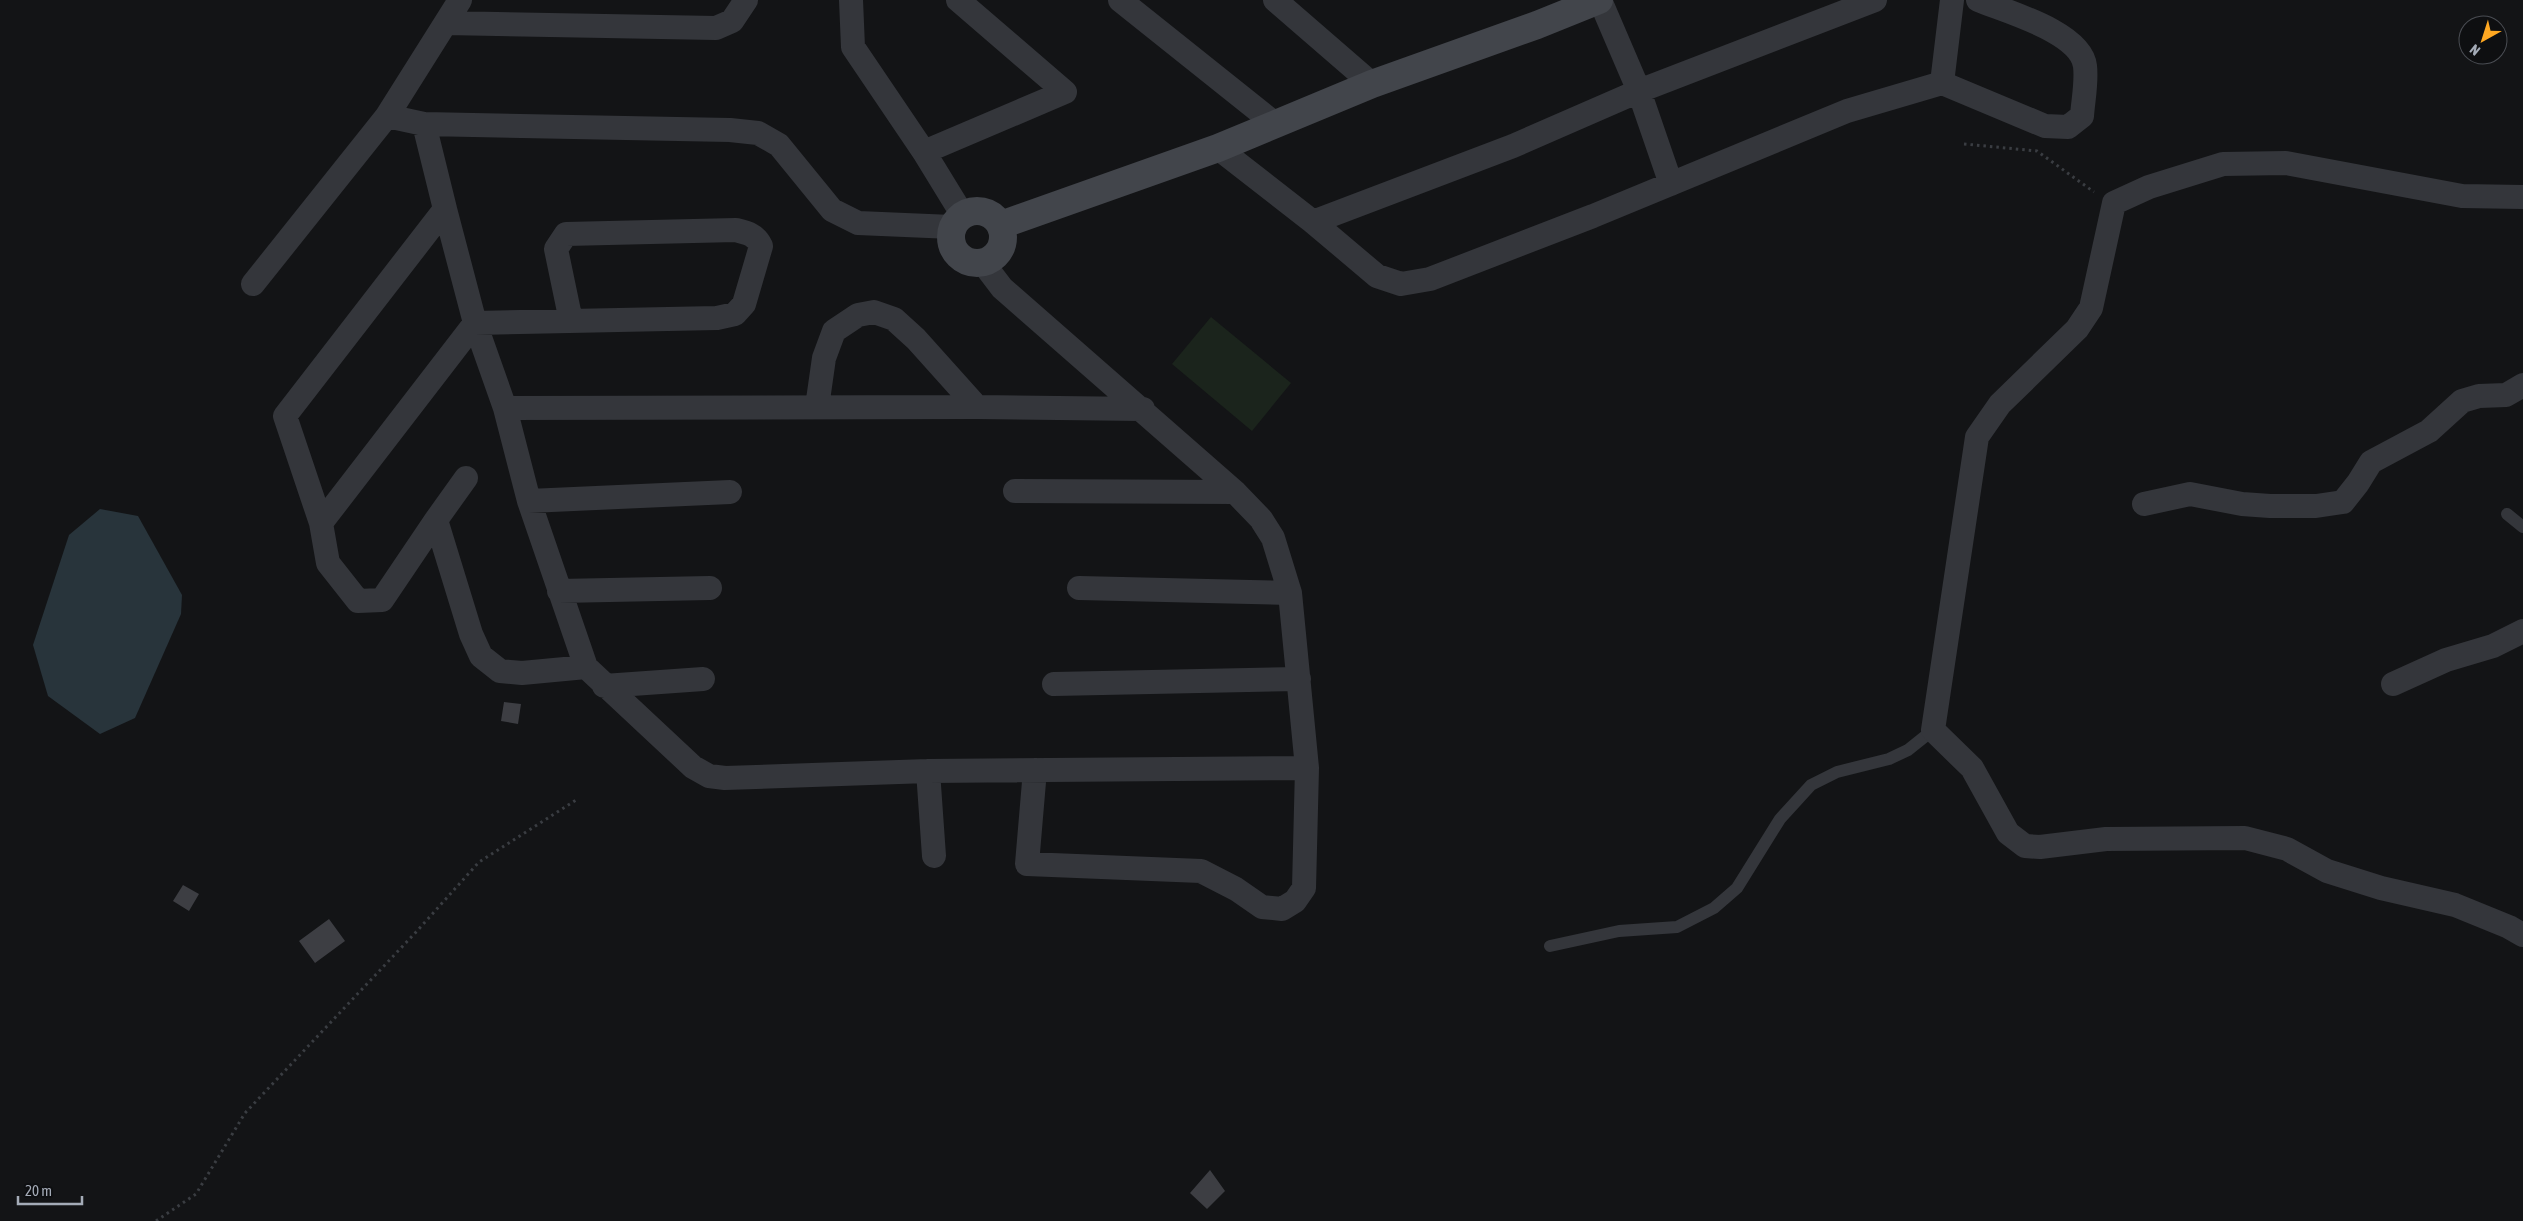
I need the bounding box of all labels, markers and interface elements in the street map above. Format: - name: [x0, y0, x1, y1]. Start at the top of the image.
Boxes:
- north arrow: [2458, 15, 2508, 65]
- text: N: [2467, 41, 2483, 59]
- scale bar: [18, 1174, 81, 1206]
- text: 20 m: [25, 1182, 52, 1199]

